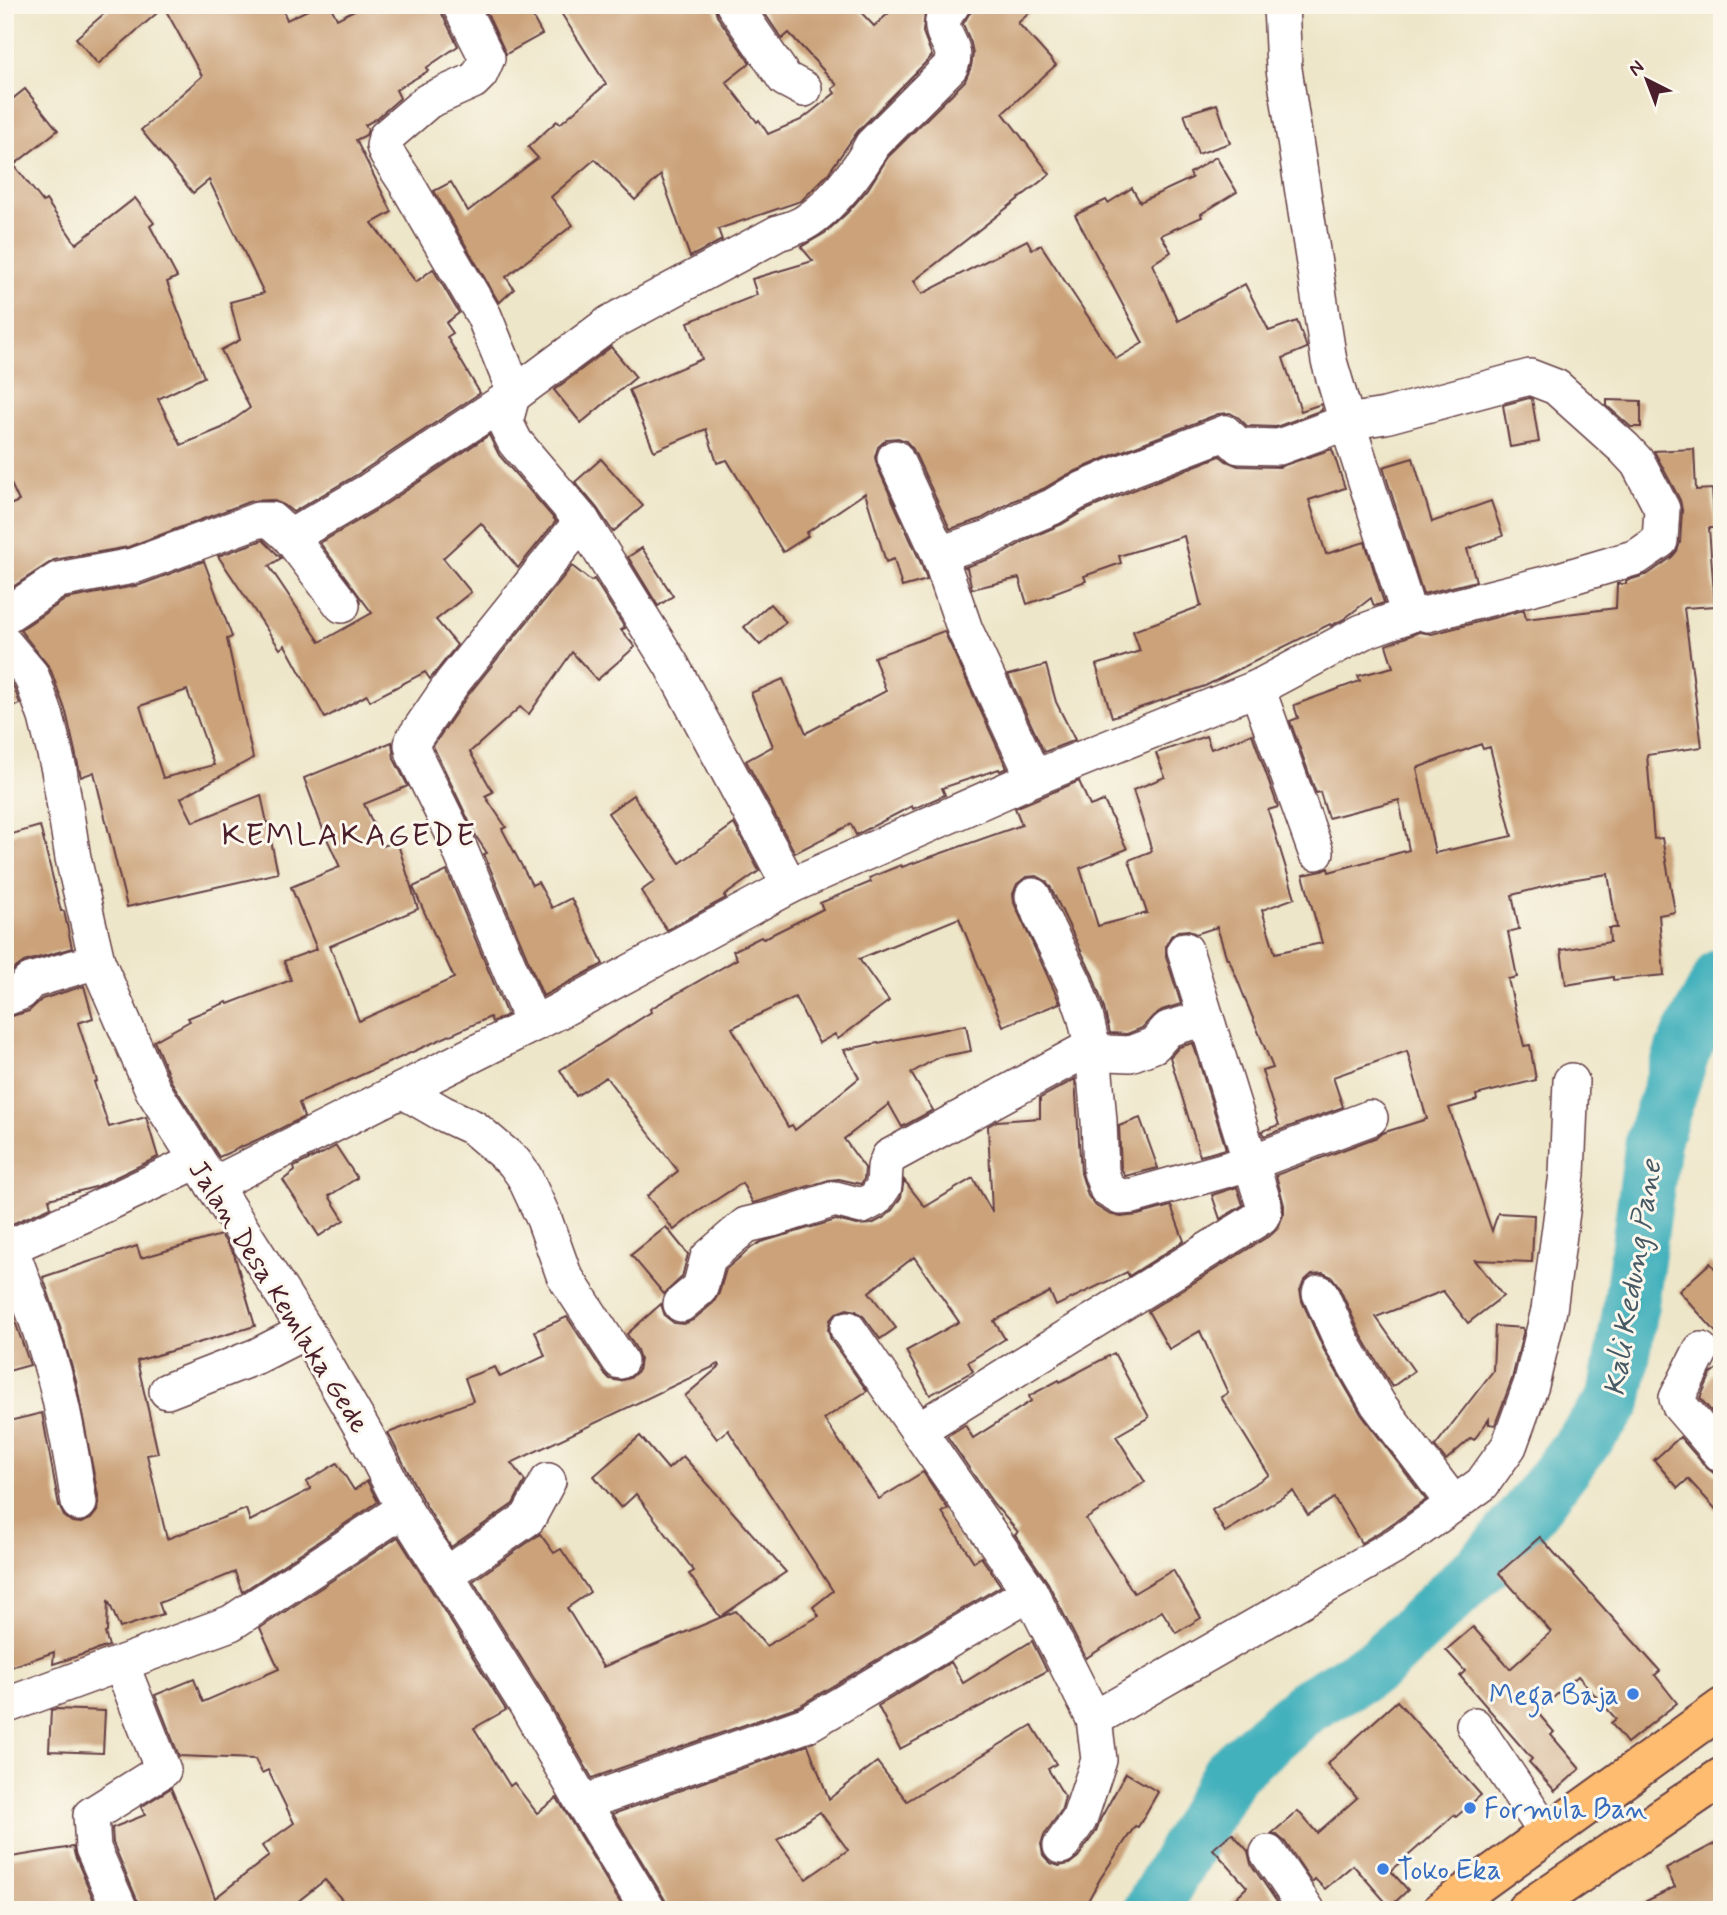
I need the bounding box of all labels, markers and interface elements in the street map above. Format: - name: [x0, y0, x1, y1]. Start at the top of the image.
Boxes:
- north arrow: [1612, 46, 1682, 116]
- text: N: [1624, 55, 1650, 82]
- district label: KEMLAKAGEDE: [221, 815, 477, 857]
- street label: Jalan Desa Kemlaka Gede: [179, 1154, 377, 1441]
- water label: Kali Kedung Pane: [1596, 1156, 1673, 1399]
- place label: Mega Baja: [1489, 1678, 1619, 1718]
- marker: Mega Baja: [1625, 1686, 1641, 1702]
- place label: Formula Ban: [1484, 1792, 1647, 1829]
- marker: Formula Ban: [1462, 1800, 1478, 1816]
- place label: Toko Eka: [1397, 1853, 1501, 1890]
- marker: Toko Eka: [1375, 1861, 1391, 1877]

